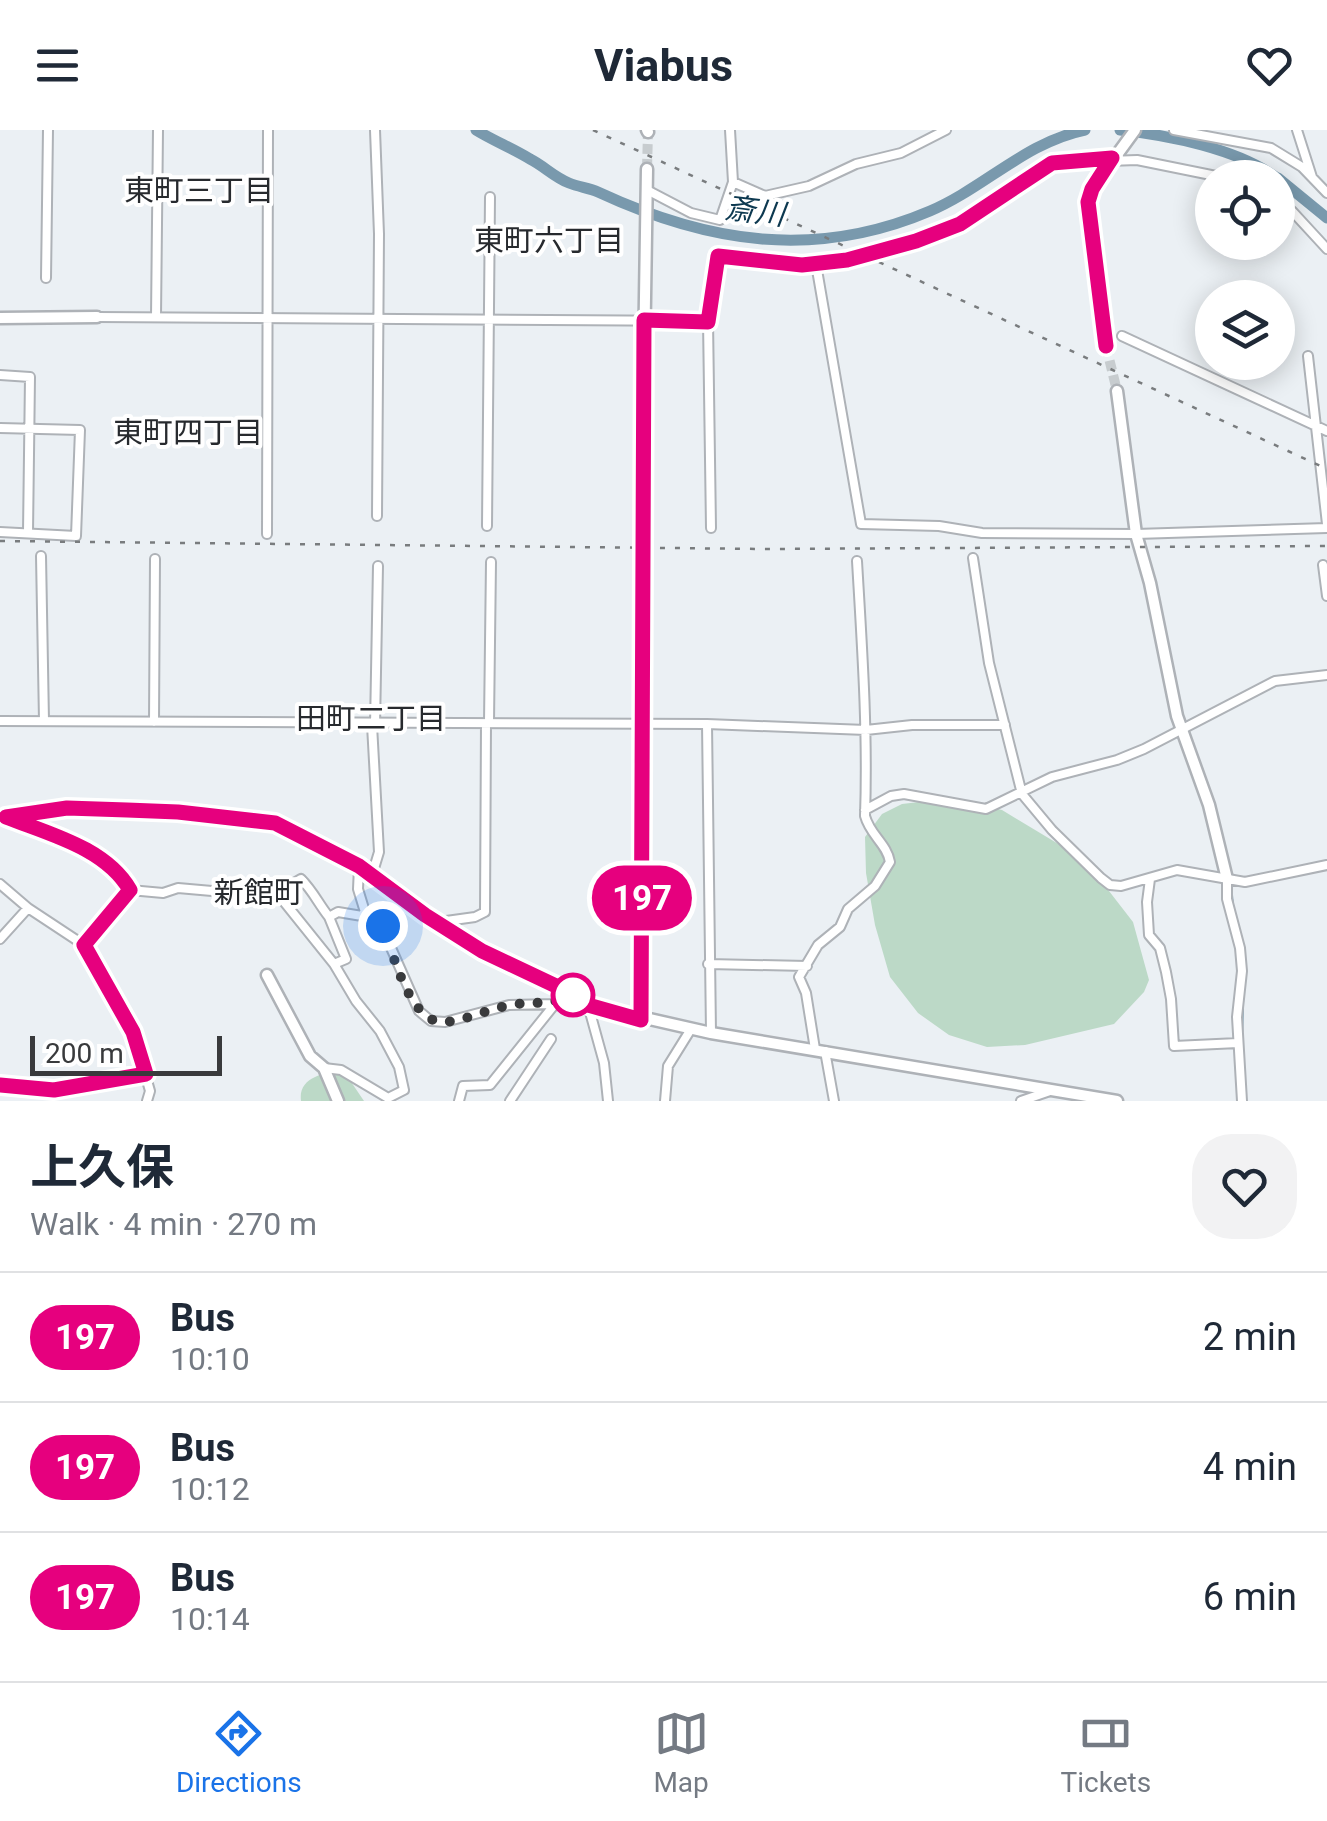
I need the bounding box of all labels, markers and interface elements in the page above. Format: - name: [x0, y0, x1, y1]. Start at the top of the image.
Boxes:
- icon: menu: [30, 38, 85, 93]
- icon: heart: [1242, 38, 1297, 93]
- text: Viabus: [594, 39, 733, 92]
- map controls: [1195, 160, 1295, 380]
- button: locate: [1195, 160, 1295, 260]
- district label: 東町三丁目: [124, 173, 274, 208]
- water label: 斎川: [723, 190, 790, 232]
- district label: 東町六丁目: [474, 223, 624, 258]
- button: layers: [1195, 280, 1295, 380]
- district label: 東町四丁目: [113, 415, 263, 450]
- district label: 田町二丁目: [296, 701, 446, 736]
- line badge: 197: [584, 866, 700, 930]
- district label: 新館町: [214, 875, 304, 910]
- text: 197: [612, 878, 672, 919]
- your location: [358, 901, 408, 951]
- unlabelled marker: [552, 974, 594, 1016]
- scale bar: [30, 1031, 222, 1076]
- text: 200 m: [45, 1037, 124, 1070]
- button: heart: [1192, 1134, 1297, 1239]
- text: 上久保: [30, 1139, 174, 1196]
- text: Walk · 4 min · 270 m: [30, 1205, 317, 1243]
- text: Bus: [170, 1296, 235, 1340]
- text: 2 min: [1203, 1315, 1297, 1359]
- text: 197: [55, 1317, 115, 1358]
- text: 10:10: [170, 1340, 250, 1378]
- text: Bus: [170, 1426, 235, 1470]
- text: 4 min: [1203, 1445, 1297, 1489]
- text: 197: [55, 1447, 115, 1488]
- text: 10:12: [170, 1470, 250, 1508]
- text: Bus: [170, 1556, 235, 1600]
- text: 6 min: [1203, 1575, 1297, 1619]
- text: 197: [55, 1577, 115, 1618]
- text: 10:14: [170, 1600, 250, 1638]
- tab: Directions: [176, 1706, 302, 1799]
- tab: Map: [653, 1706, 709, 1799]
- tab: Tickets: [1061, 1706, 1151, 1799]

